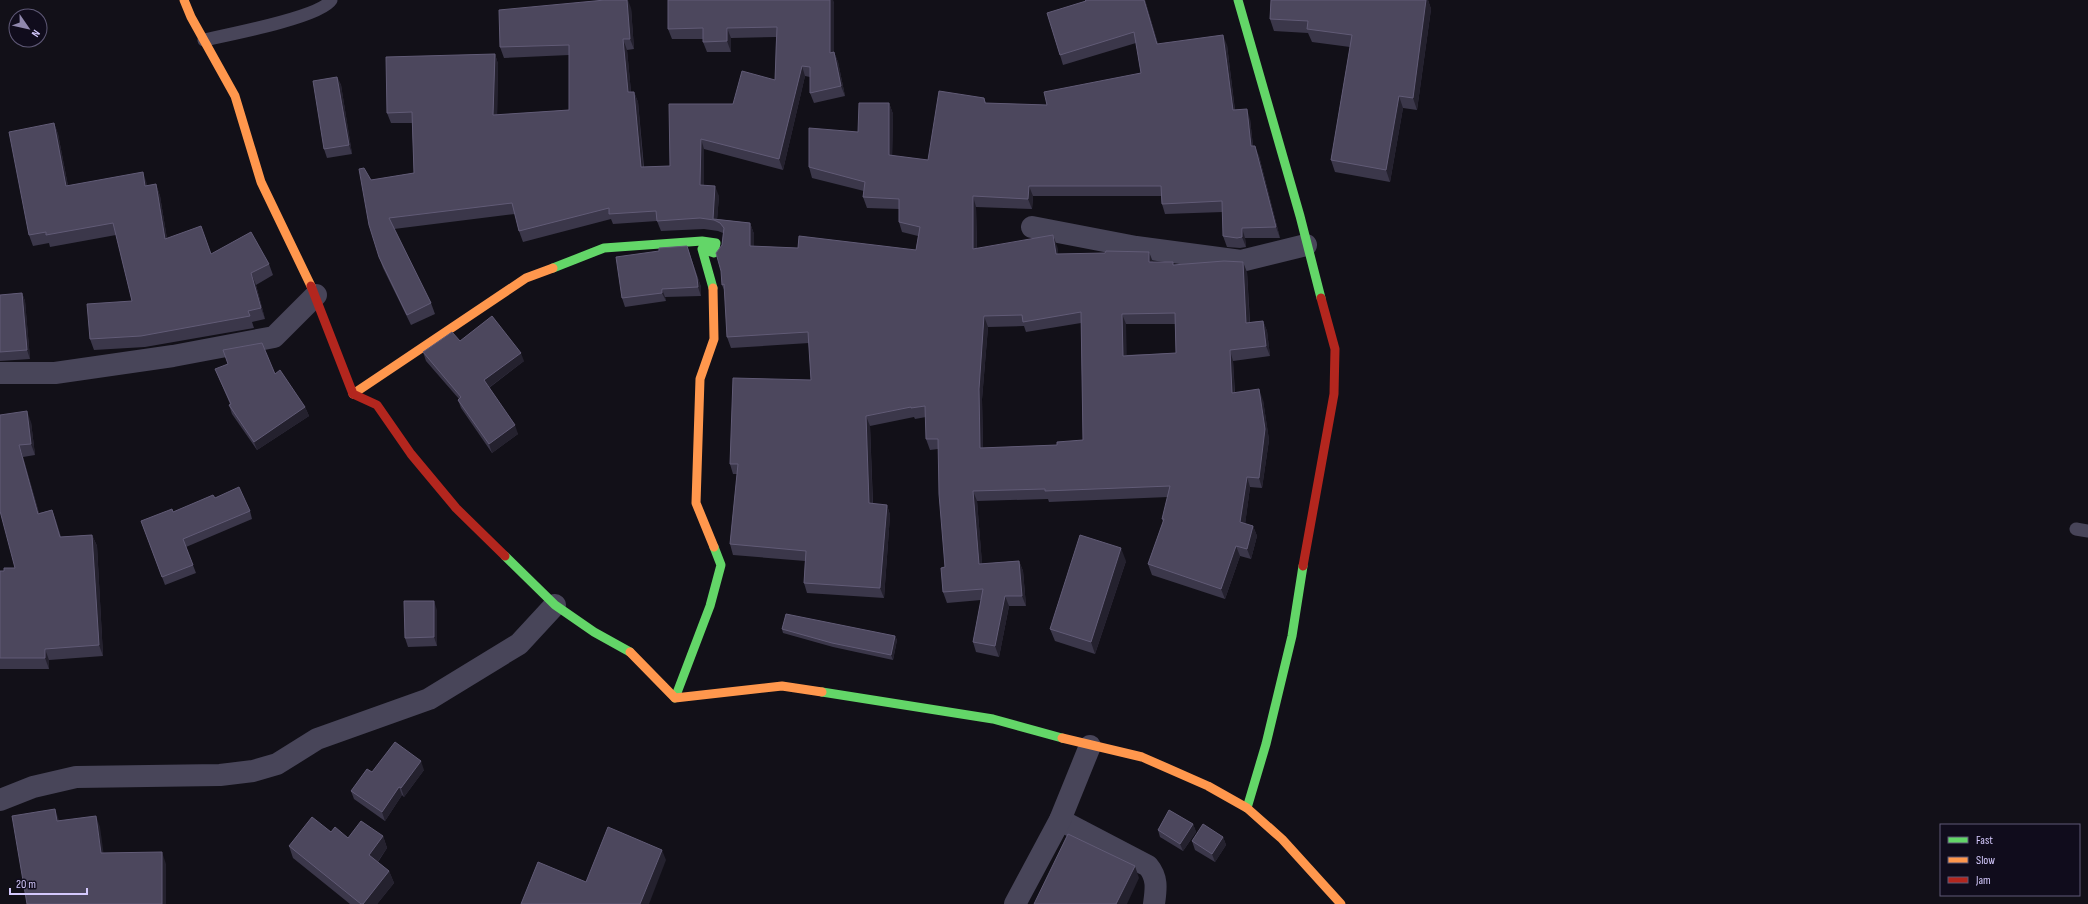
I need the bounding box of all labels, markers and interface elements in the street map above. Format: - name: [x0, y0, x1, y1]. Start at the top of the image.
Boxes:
- north arrow: [8, 8, 48, 48]
- text: N: [29, 27, 43, 39]
- legend: [1940, 824, 2080, 896]
- text: Fast: [1976, 833, 1993, 848]
- text: Slow: [1976, 853, 1995, 868]
- scale bar: [10, 870, 87, 896]
- text: Jam: [1975, 873, 1991, 888]
- text: 20 m: [16, 877, 36, 892]

